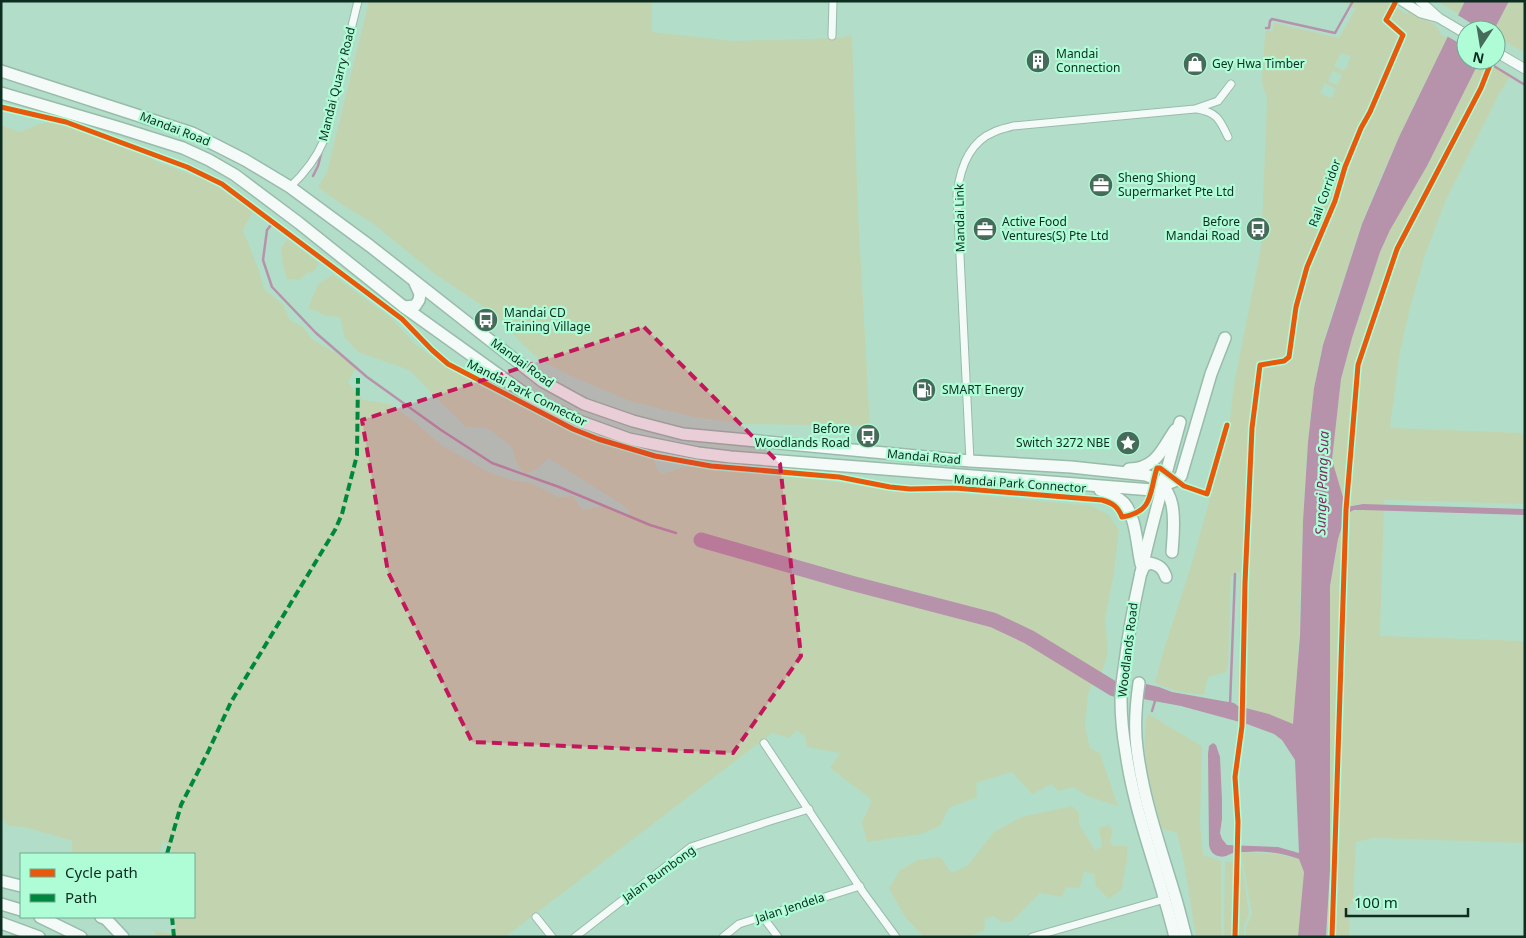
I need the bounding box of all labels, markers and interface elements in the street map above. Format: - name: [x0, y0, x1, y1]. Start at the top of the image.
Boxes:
- north arrow: [1456, 20, 1506, 70]
- street label: Mandai Quarry Road: [314, 25, 359, 143]
- place label: Mandai Connection: [1056, 45, 1120, 76]
- building icon: Mandai Connection: [1025, 48, 1051, 74]
- text: N: [1471, 48, 1486, 69]
- shop icon: Gey Hwa Timber: [1182, 51, 1208, 77]
- place label: Gey Hwa Timber: [1212, 55, 1305, 72]
- street label: Mandai Road: [137, 107, 213, 150]
- street label: Rail Corridor: [1304, 157, 1345, 229]
- place label: Sheng Shiong Supermarket Pte Ltd: [1118, 169, 1234, 200]
- office icon: Sheng Shiong Supermarket Pte Ltd: [1088, 172, 1114, 198]
- street label: Mandai Link: [950, 183, 969, 252]
- place label: Active Food Ventures(S) Pte Ltd: [1002, 213, 1109, 244]
- place label: Before Mandai Road: [1166, 213, 1240, 244]
- office icon: Active Food Ventures(S) Pte Ltd: [972, 216, 998, 242]
- bus stop icon: Before Mandai Road: [1245, 216, 1271, 242]
- place label: Mandai CD Training Village: [504, 304, 591, 335]
- bus stop icon: Mandai CD Training Village: [473, 307, 499, 333]
- street label: Mandai Road: [487, 334, 557, 391]
- street label: Mandai Park Connector: [464, 355, 590, 430]
- fuel station icon: SMART Energy: [911, 377, 937, 403]
- place label: SMART Energy: [942, 381, 1024, 398]
- place label: Before Woodlands Road: [755, 420, 850, 451]
- bus stop icon: Before Woodlands Road: [855, 423, 881, 449]
- place icon: Switch 3272 NBE: [1115, 430, 1141, 456]
- water label: Sungei Pang Sua: [1310, 430, 1333, 536]
- place label: Switch 3272 NBE: [1016, 434, 1110, 451]
- street label: Mandai Road: [886, 445, 962, 468]
- street label: Mandai Park Connector: [953, 470, 1087, 497]
- street label: Woodlands Road: [1113, 602, 1142, 698]
- street label: Jalan Bumbong: [618, 841, 699, 906]
- legend: [20, 853, 195, 918]
- text: Cycle path: [65, 862, 138, 882]
- scale bar: [1346, 886, 1468, 918]
- text: Path: [65, 887, 97, 907]
- street label: Jalan Jendela: [752, 888, 827, 927]
- text: 100 m: [1354, 892, 1398, 912]

